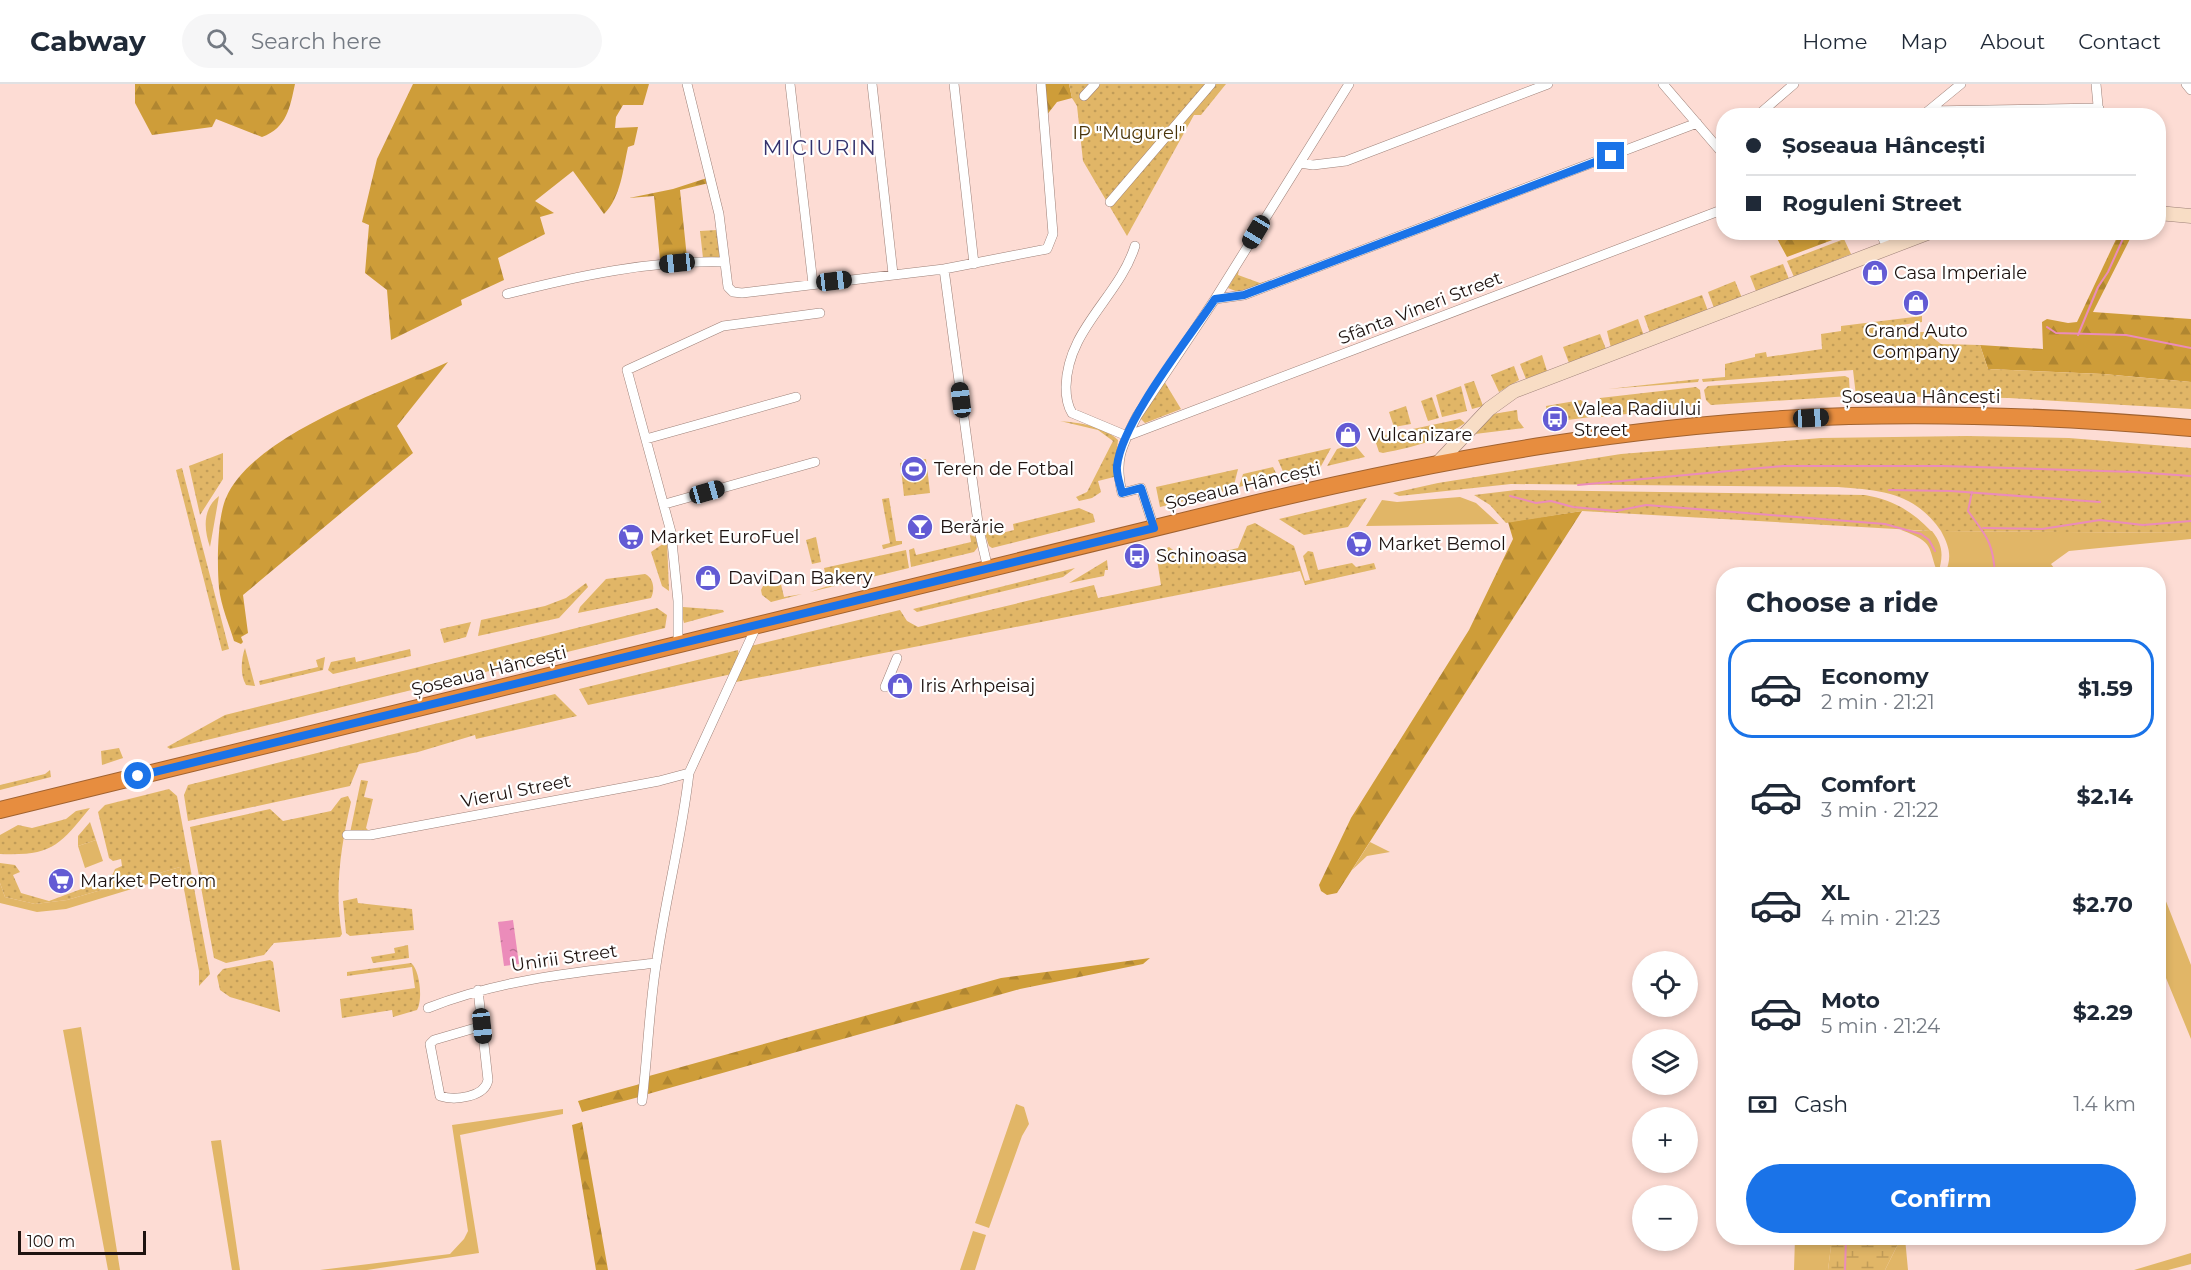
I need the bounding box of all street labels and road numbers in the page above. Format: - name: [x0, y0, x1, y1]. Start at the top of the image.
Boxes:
- street label: Sfânta Vineri Street: [1335, 267, 1505, 349]
- street label: Șoseaua Hâncești: [1842, 386, 2001, 409]
- street label: Șoseaua Hâncești: [1163, 457, 1323, 516]
- street label: Șoseaua Hâncești: [409, 641, 569, 702]
- street label: Vierul Street: [459, 770, 573, 812]
- street label: Unirii Street: [509, 940, 619, 976]

